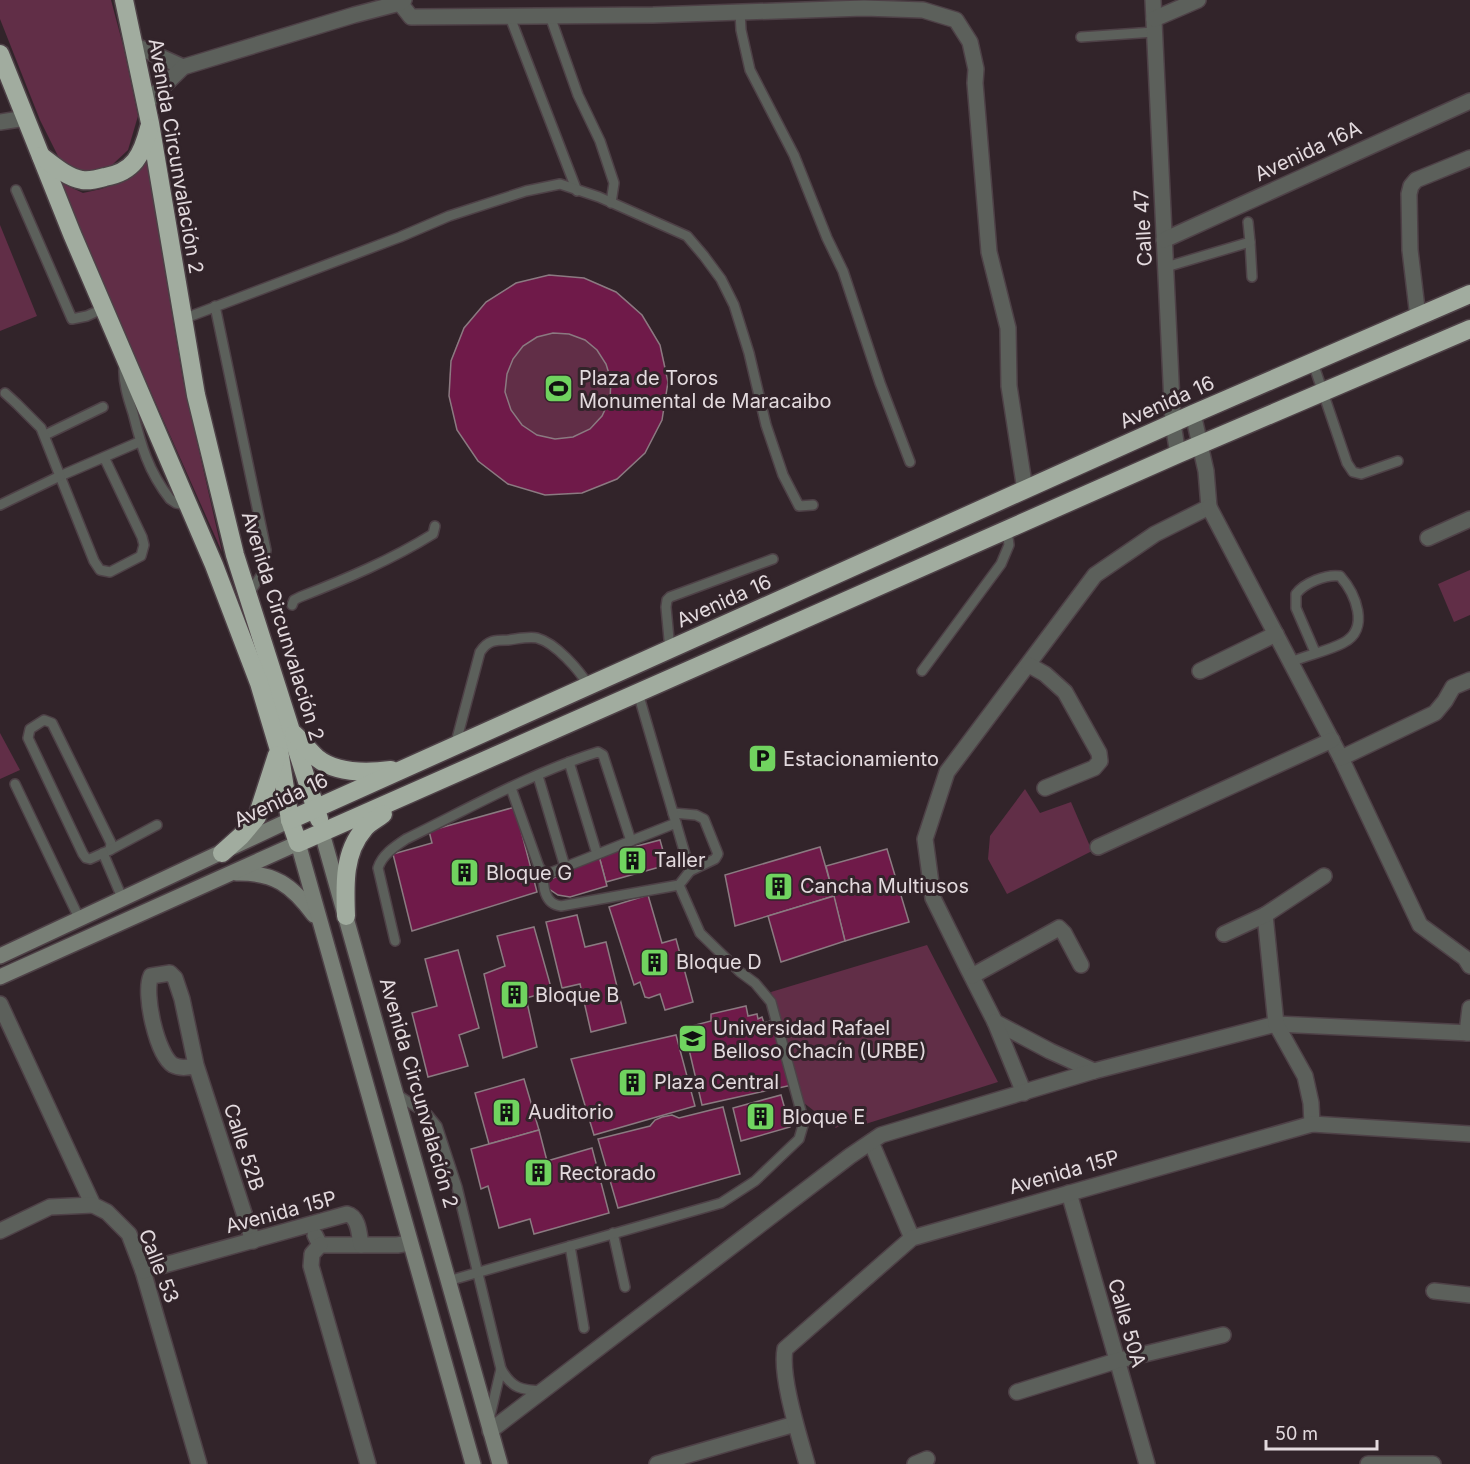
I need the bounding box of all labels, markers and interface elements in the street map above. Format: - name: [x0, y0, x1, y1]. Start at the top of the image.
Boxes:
- street label: Avenida Circunvalación 2: [143, 36, 209, 276]
- street label: Avenida 16A: [1251, 116, 1365, 186]
- street label: Calle 47: [1129, 189, 1157, 267]
- place label: Plaza de Toros Monumental de Maracaibo: [579, 366, 832, 413]
- street label: Avenida 16: [1116, 370, 1218, 434]
- sports icon: Plaza de Toros Monumental de Maracaibo: [542, 373, 574, 405]
- street label: Avenida Circunvalación 2: [237, 508, 329, 744]
- street label: Avenida 16: [673, 569, 775, 633]
- parking icon: Estacionamiento: [746, 743, 778, 775]
- place label: Estacionamiento: [783, 747, 939, 771]
- street label: Avenida 16: [230, 768, 332, 832]
- building icon: Taller: [617, 844, 649, 876]
- place label: Taller: [654, 848, 706, 872]
- building icon: Bloque G: [449, 857, 481, 889]
- place label: Bloque G: [486, 861, 572, 885]
- building icon: Cancha Multiusos: [763, 870, 795, 902]
- place label: Cancha Multiusos: [800, 874, 969, 898]
- building icon: Bloque D: [639, 946, 671, 978]
- place label: Bloque D: [676, 950, 762, 974]
- street label: Avenida Circunvalación 2: [375, 975, 463, 1211]
- building icon: Bloque B: [498, 979, 530, 1011]
- place label: Bloque B: [535, 983, 619, 1007]
- place label: Universidad Rafael Belloso Chacín (URBE): [713, 1016, 926, 1063]
- school or university icon: Universidad Rafael Belloso Chacín (URBE): [676, 1023, 708, 1055]
- building icon: Plaza Central: [617, 1066, 649, 1098]
- place label: Plaza Central: [654, 1070, 779, 1094]
- building icon: Auditorio: [491, 1096, 523, 1128]
- street label: Calle 52B: [219, 1100, 269, 1194]
- place label: Auditorio: [528, 1100, 614, 1124]
- building icon: Bloque E: [745, 1101, 777, 1133]
- place label: Bloque E: [782, 1105, 865, 1129]
- street label: Avenida 15P: [1006, 1145, 1122, 1199]
- building icon: Rectorado: [522, 1157, 554, 1189]
- place label: Rectorado: [559, 1161, 656, 1185]
- street label: Avenida 15P: [223, 1186, 339, 1238]
- street label: Calle 53: [134, 1226, 184, 1306]
- street label: Calle 50A: [1103, 1276, 1151, 1370]
- scale bar: [1266, 1413, 1377, 1451]
- text: 50 m: [1275, 1423, 1318, 1444]

